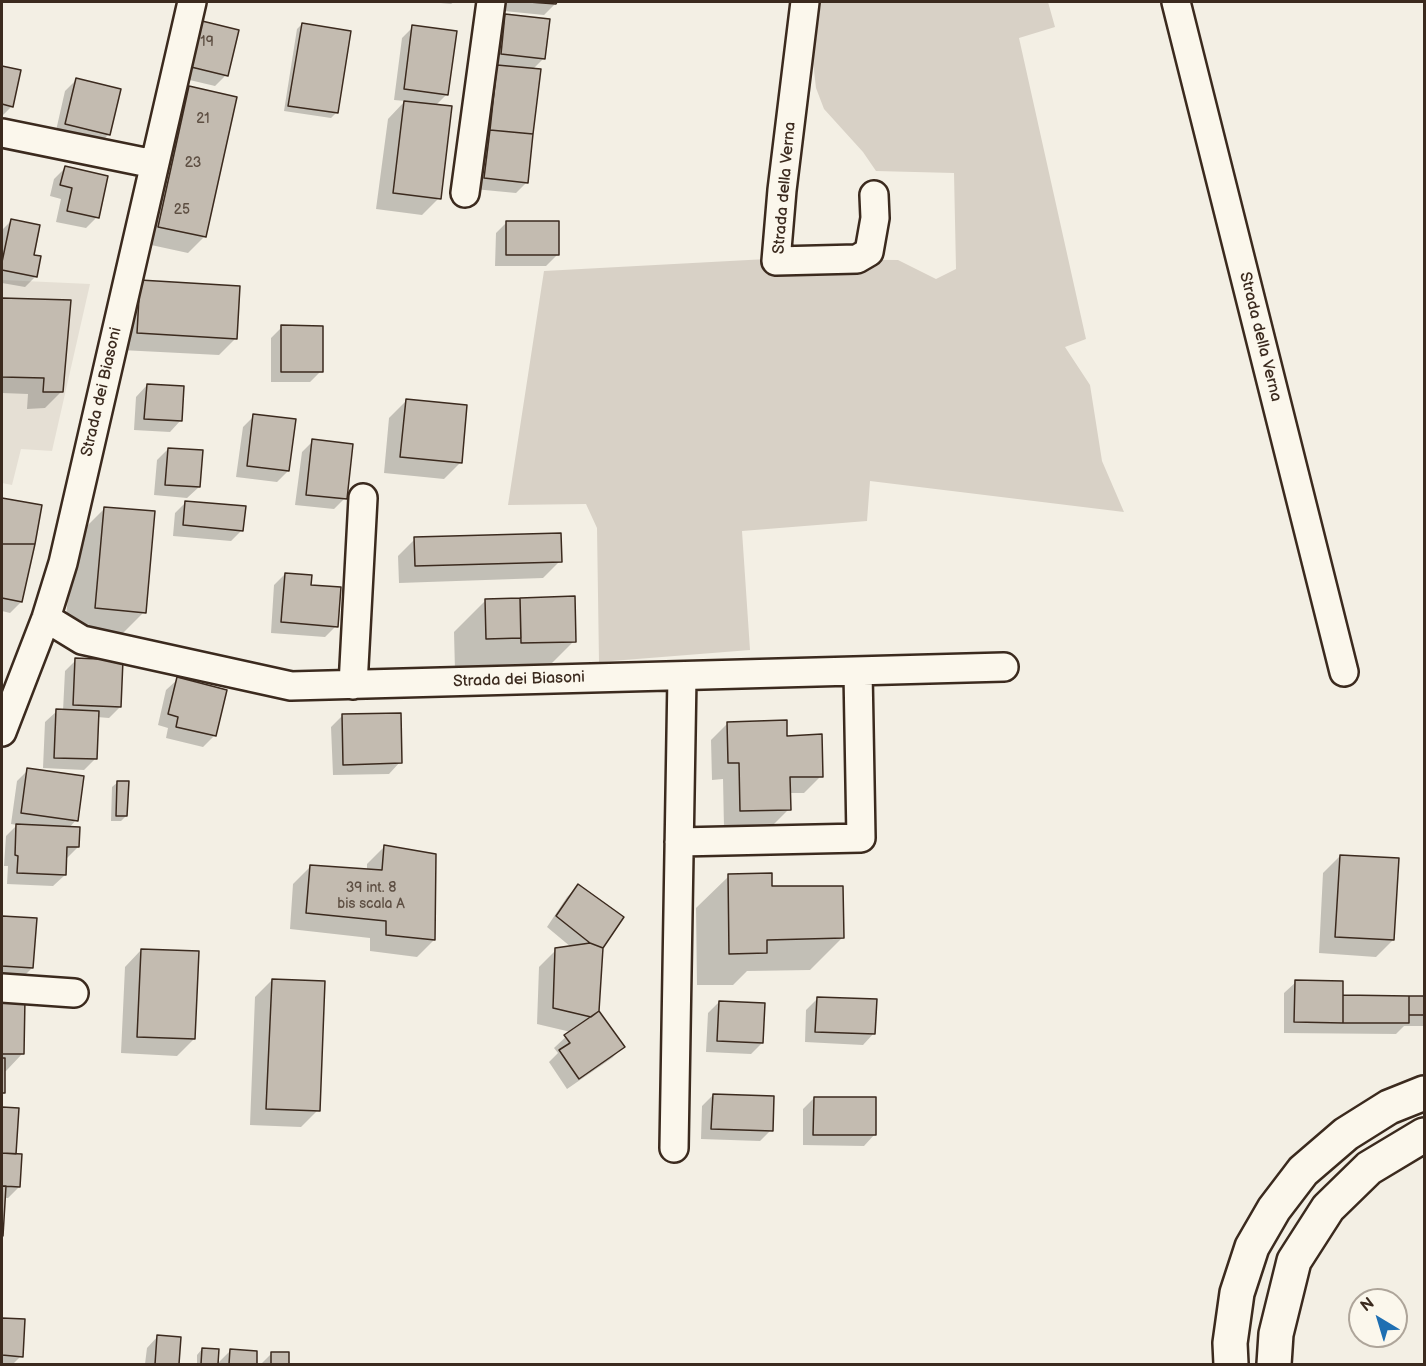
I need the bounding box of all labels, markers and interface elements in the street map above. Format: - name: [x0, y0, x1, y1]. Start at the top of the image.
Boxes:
- house number: 19: [200, 34, 214, 50]
- house number: 21: [196, 111, 210, 127]
- street label: Strada della Verna: [770, 121, 800, 255]
- house number: 23: [185, 155, 201, 171]
- house number: 25: [174, 202, 190, 218]
- street label: Strada della Verna: [1235, 270, 1285, 404]
- street label: Strada dei Biasoni: [78, 326, 126, 458]
- street label: Strada dei Biasoni: [453, 668, 585, 692]
- house number: 39 int. 8 bis scala A: [337, 880, 405, 912]
- north arrow: [1348, 1288, 1408, 1348]
- text: N: [1357, 1294, 1378, 1316]

